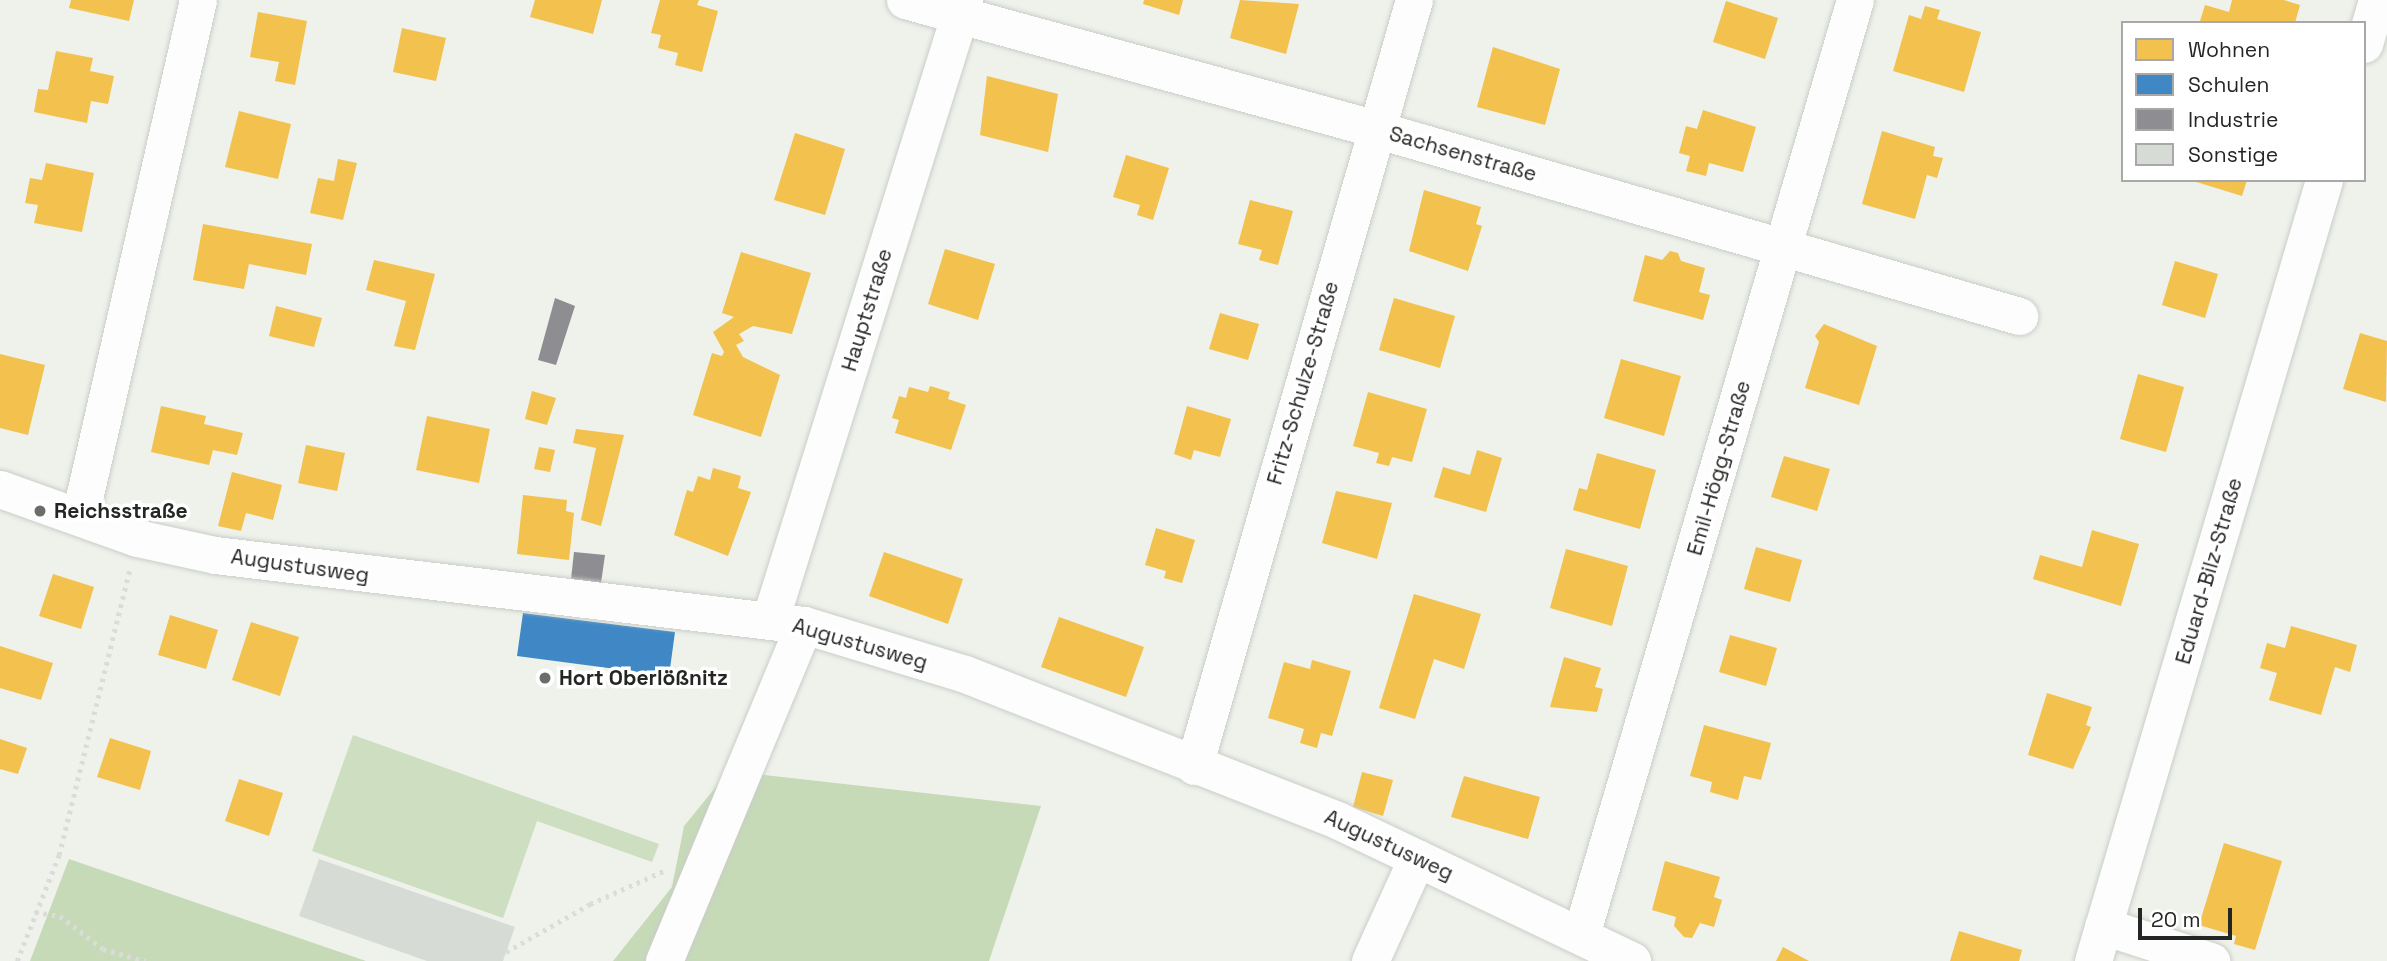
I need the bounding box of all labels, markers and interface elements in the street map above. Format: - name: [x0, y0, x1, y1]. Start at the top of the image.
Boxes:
- legend: [2121, 21, 2366, 182]
- text: Wohnen: [2188, 36, 2270, 63]
- text: Schulen: [2188, 71, 2269, 98]
- text: Industrie: [2188, 106, 2278, 133]
- street label: Sachsenstraße: [1386, 121, 1540, 187]
- text: Sonstige: [2188, 141, 2278, 168]
- street label: Hauptstraße: [836, 246, 898, 374]
- street label: Fritz-Schulze-Straße: [1262, 278, 1344, 488]
- street label: Emil-Högg-Straße: [1682, 378, 1756, 558]
- street label: Eduard-Bilz-Straße: [2170, 475, 2248, 667]
- place label: Reichsstraße: [54, 498, 188, 524]
- marker: Reichsstraße: [32, 503, 48, 519]
- street label: Augustusweg: [229, 544, 371, 588]
- street label: Augustusweg: [790, 613, 930, 675]
- place label: Hort Oberlößnitz: [559, 665, 728, 691]
- marker: Hort Oberlößnitz: [537, 670, 553, 686]
- street label: Augustusweg: [1321, 804, 1457, 886]
- scale bar: [2142, 894, 2236, 938]
- text: 20 m: [2151, 906, 2201, 933]

